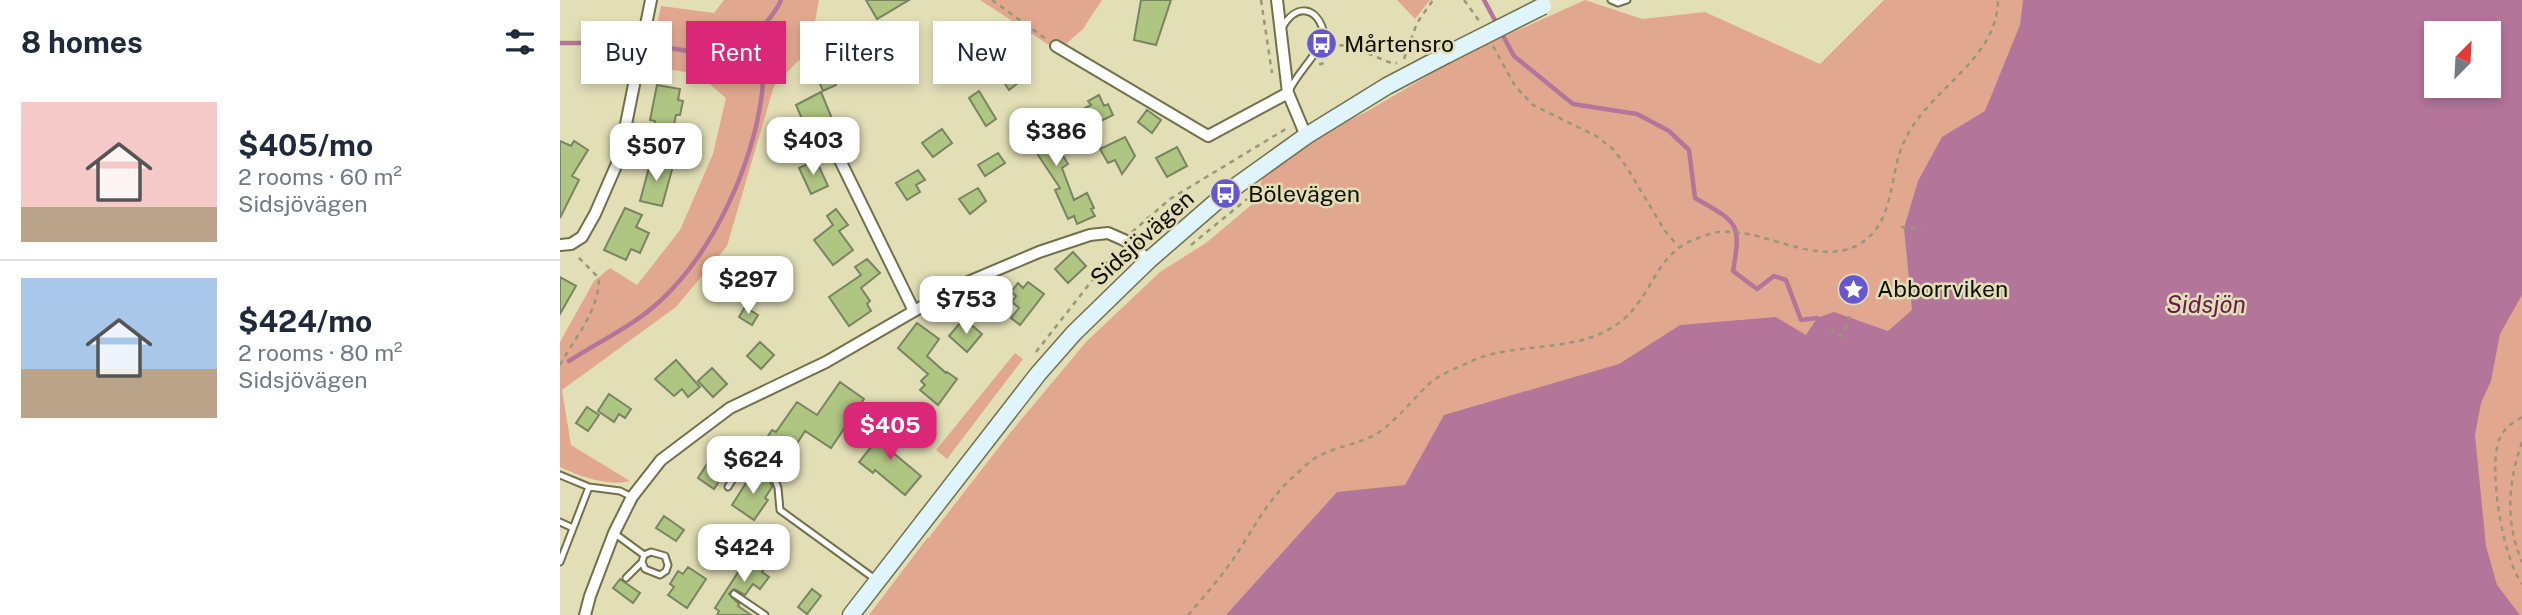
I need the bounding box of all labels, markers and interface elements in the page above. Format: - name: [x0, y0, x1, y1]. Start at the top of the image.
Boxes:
- chip: Buy: [581, 21, 672, 84]
- chip: Rent: [686, 21, 786, 84]
- chip: Filters: [800, 21, 919, 84]
- chip: New: [933, 21, 1031, 84]
- north arrow: [2424, 21, 2501, 98]
- map controls: [2424, 21, 2501, 98]
- icon: filters: [501, 23, 539, 61]
- text: 8 homes: [21, 24, 143, 60]
- bus stop icon: Mårtensro: [1304, 27, 1338, 61]
- place label: Mårtensro: [1344, 30, 1454, 57]
- pin: $386: [1015, 108, 1097, 168]
- text: $386: [1025, 117, 1087, 144]
- pin: $403: [772, 118, 854, 177]
- pin: $507: [615, 124, 697, 183]
- text: $403: [783, 126, 843, 153]
- text: $405/mo: [238, 127, 373, 163]
- icon: home: [77, 130, 161, 214]
- text: $507: [626, 132, 686, 159]
- text: 2 rooms · 60 m²: [238, 163, 402, 190]
- bus stop icon: Bölevägen: [1208, 177, 1242, 211]
- place label: Bölevägen: [1248, 180, 1360, 207]
- street label: Sidsjövägen: [1084, 184, 1199, 291]
- text: Sidsjövägen: [238, 190, 368, 217]
- pin: $297: [707, 256, 789, 316]
- text: $297: [718, 265, 778, 292]
- place icon: Abborrviken: [1837, 272, 1871, 306]
- place label: Abborrviken: [1877, 275, 2008, 302]
- pin: $753: [925, 276, 1007, 336]
- text: $753: [936, 285, 996, 312]
- water label: Sidsjön: [2166, 290, 2246, 318]
- text: $424/mo: [238, 303, 372, 339]
- icon: home: [77, 306, 161, 390]
- text: 2 rooms · 80 m²: [238, 339, 403, 366]
- text: Sidsjövägen: [238, 366, 368, 393]
- pin: $405: [849, 402, 931, 462]
- text: $405: [859, 411, 921, 438]
- pin: $624: [712, 436, 794, 496]
- text: $624: [723, 445, 783, 472]
- pin: $424: [703, 524, 785, 584]
- text: $424: [714, 533, 774, 560]

